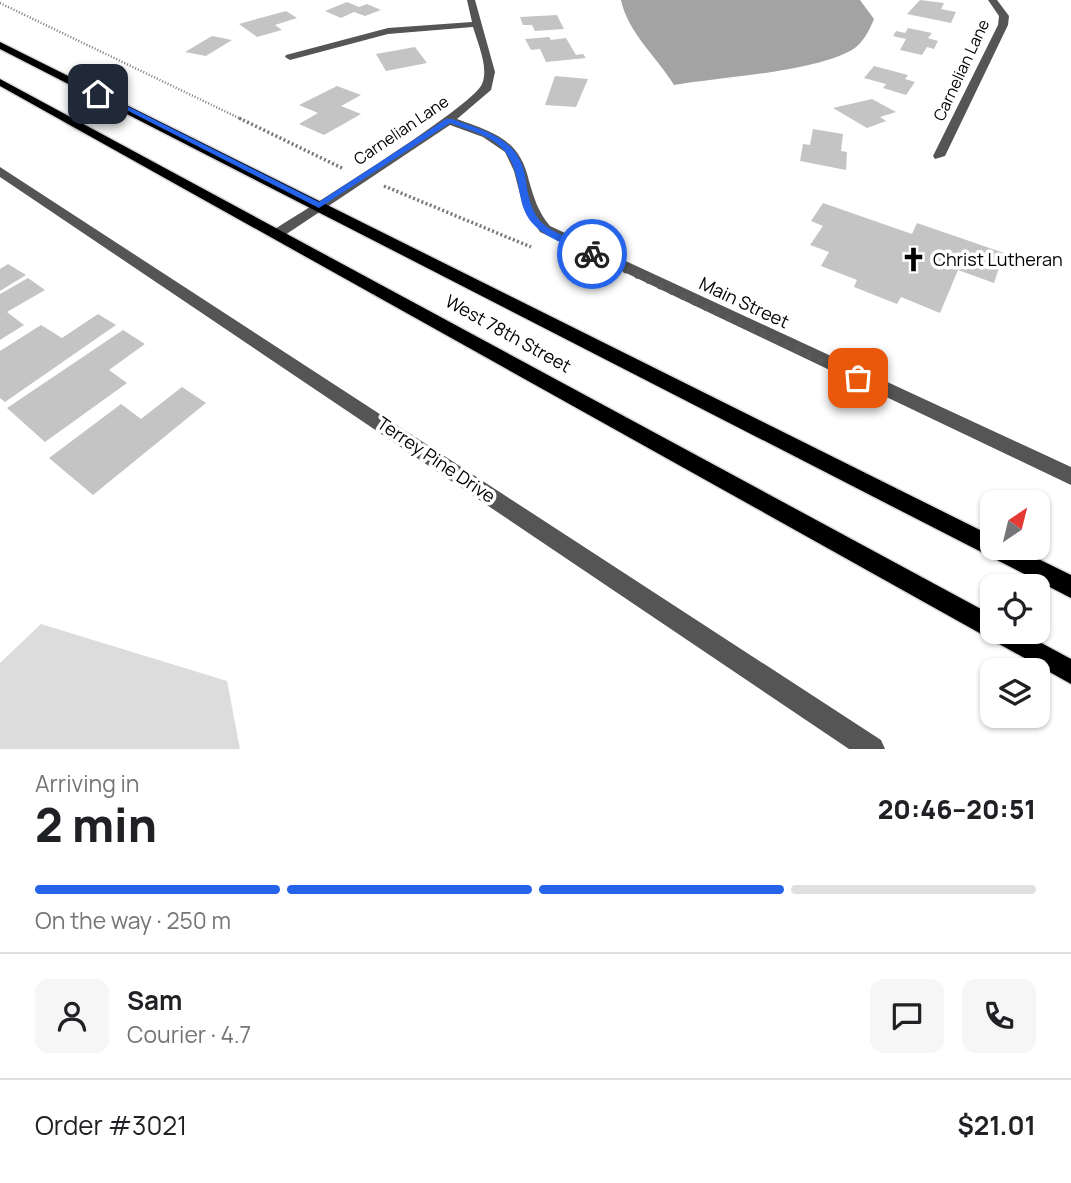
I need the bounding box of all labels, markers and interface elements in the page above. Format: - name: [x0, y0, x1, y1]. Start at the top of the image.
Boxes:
- street label: Carnelian Lane: [928, 16, 994, 124]
- pin: [68, 64, 128, 124]
- icon: home: [79, 75, 117, 113]
- street label: Carnelian Lane: [349, 90, 453, 170]
- courier: [557, 219, 627, 289]
- icon: bike: [573, 235, 611, 273]
- church icon: Christ Lutheran: [899, 246, 927, 274]
- place label: Christ Lutheran: [933, 247, 1063, 271]
- street label: Main Street: [696, 271, 793, 333]
- street label: West 78th Street: [441, 289, 576, 378]
- pin: [828, 348, 888, 408]
- icon: bag: [839, 359, 877, 397]
- street label: Terrey Pine Drive: [373, 411, 500, 508]
- north arrow: [980, 490, 1050, 560]
- map controls: [980, 490, 1050, 728]
- button: locate: [980, 574, 1050, 644]
- button: layers: [980, 658, 1050, 728]
- text: Arriving in: [35, 767, 140, 799]
- text: 20:46–20:51: [878, 791, 1036, 827]
- text: 2 min: [35, 793, 157, 856]
- text: On the way · 250 m: [35, 904, 231, 936]
- button: person: [35, 979, 109, 1053]
- button: chat: [870, 979, 944, 1053]
- button: phone: [962, 979, 1036, 1053]
- text: Sam: [127, 982, 182, 1018]
- text: Courier · 4.7: [127, 1018, 251, 1050]
- text: Order #3021: [35, 1107, 187, 1143]
- text: $21.01: [957, 1107, 1036, 1143]

